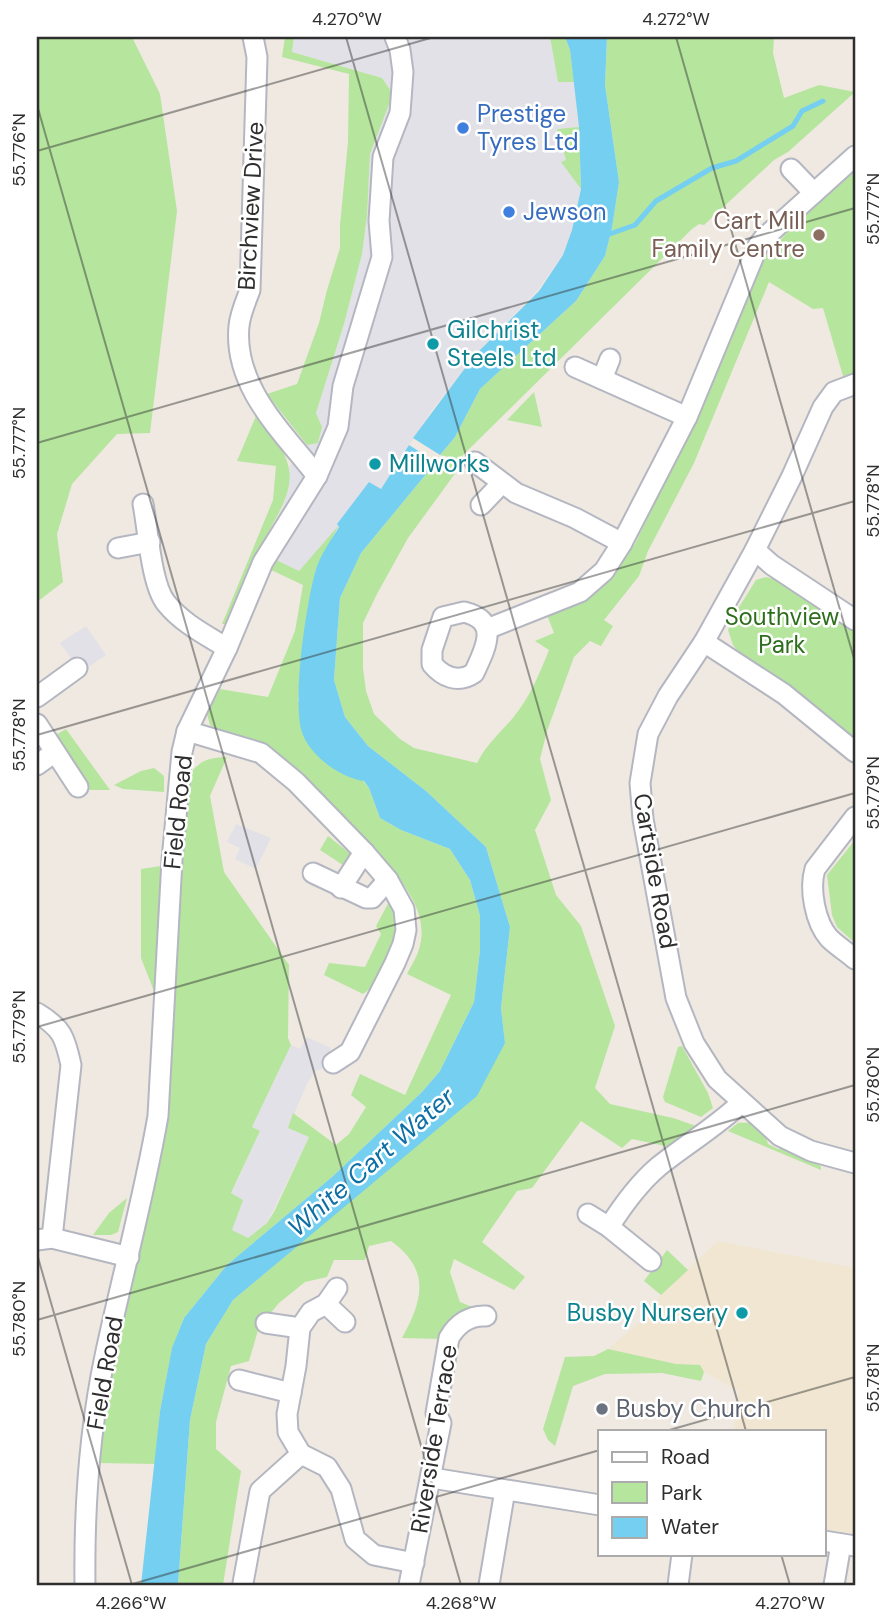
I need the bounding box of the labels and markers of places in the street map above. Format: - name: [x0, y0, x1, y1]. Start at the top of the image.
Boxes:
- place label: Prestige Tyres Ltd: [477, 98, 579, 157]
- marker: Prestige Tyres Ltd: [455, 120, 471, 136]
- place label: Jewson: [523, 196, 607, 227]
- marker: Jewson: [501, 204, 517, 220]
- place label: Cart Mill Family Centre: [652, 205, 805, 264]
- marker: Cart Mill Family Centre: [811, 227, 827, 243]
- place label: Gilchrist Steels Ltd: [447, 314, 557, 373]
- marker: Gilchrist Steels Ltd: [425, 336, 441, 352]
- place label: Millworks: [389, 448, 490, 479]
- marker: Millworks: [367, 456, 383, 472]
- place label: Busby Nursery: [567, 1297, 728, 1328]
- marker: Busby Nursery: [734, 1305, 750, 1321]
- place label: Busby Church: [616, 1393, 771, 1424]
- marker: Busby Church: [594, 1401, 610, 1417]

